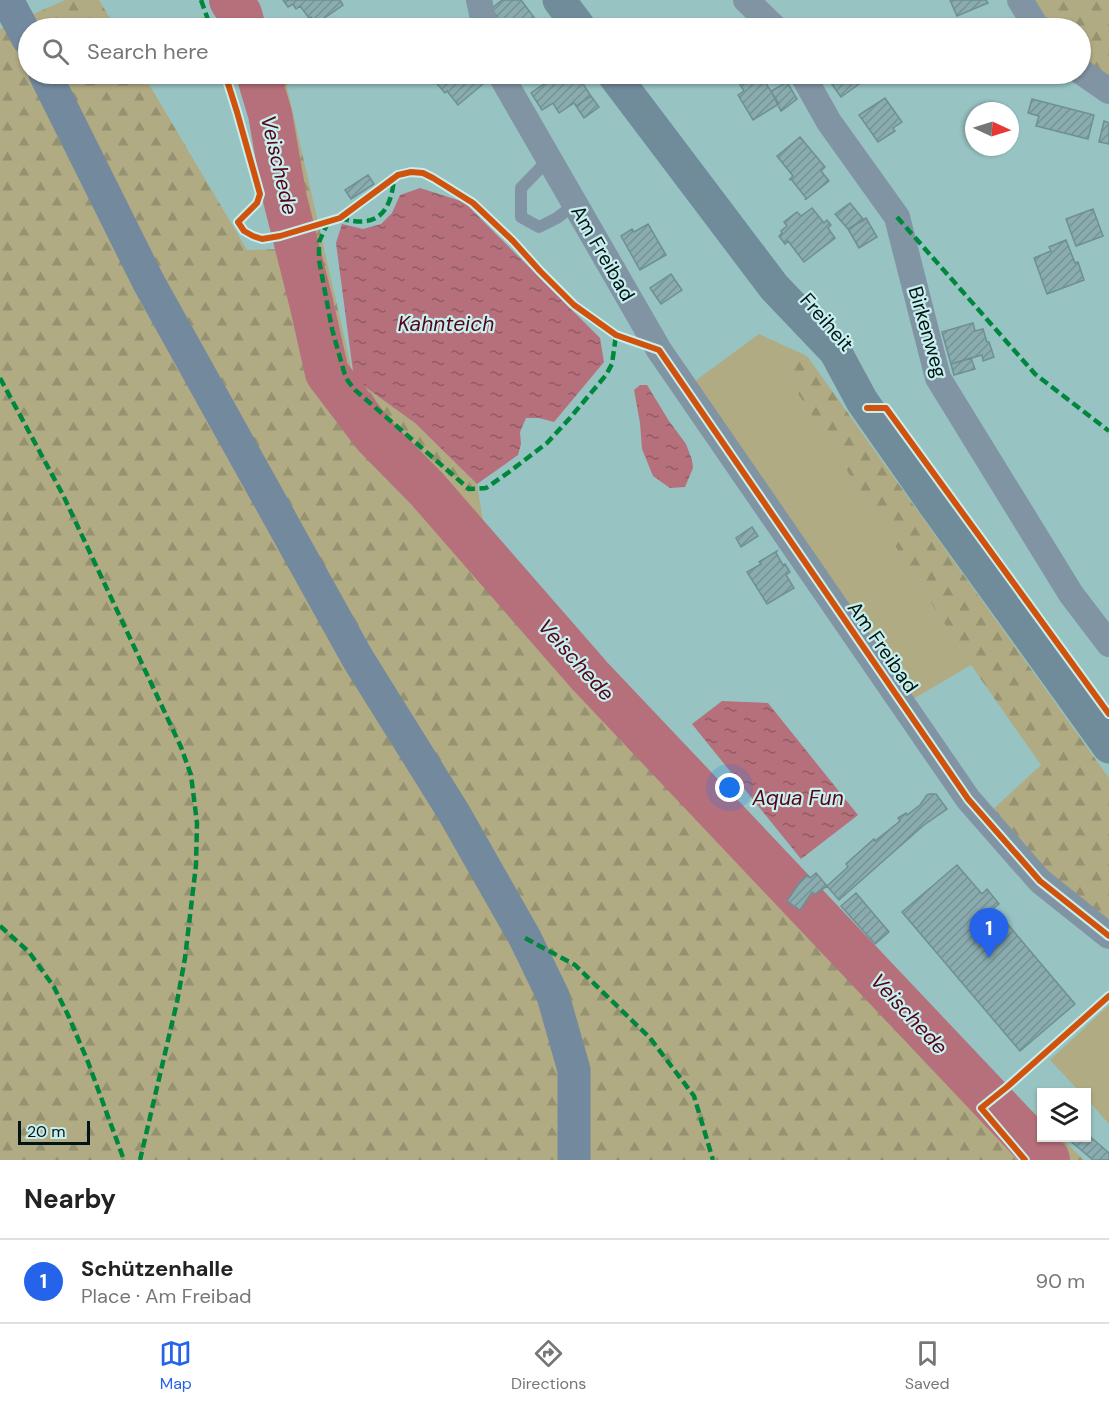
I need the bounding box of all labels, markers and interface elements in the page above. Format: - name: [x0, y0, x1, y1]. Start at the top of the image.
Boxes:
- search box: [18, 18, 1091, 84]
- icon: search: [39, 35, 72, 68]
- text: Search here: [87, 37, 208, 66]
- north arrow: [965, 102, 1019, 156]
- water label: Veischede: [254, 112, 304, 218]
- street label: Am Freibad: [565, 200, 641, 306]
- street label: Birkenweg: [903, 283, 953, 381]
- street label: Freiheit: [794, 287, 860, 357]
- water label: Kahnteich: [398, 310, 494, 338]
- street label: Am Freibad: [842, 596, 924, 698]
- water label: Veischede: [532, 613, 620, 707]
- your location: [715, 773, 744, 802]
- water label: Aqua Fun: [751, 784, 844, 812]
- pin: 1: [970, 908, 1008, 958]
- water label: Veischede: [864, 967, 954, 1061]
- map controls: [1037, 1088, 1091, 1142]
- button: layers: [1037, 1088, 1091, 1142]
- scale bar: [18, 1118, 90, 1146]
- text: 20 m: [27, 1121, 66, 1142]
- text: Nearby: [24, 1182, 116, 1216]
- text: Schützenhalle: [81, 1254, 233, 1283]
- text: 1: [40, 1268, 47, 1294]
- text: 90 m: [1036, 1268, 1085, 1294]
- text: Place · Am Freibad: [81, 1283, 252, 1309]
- tab: Map: [159, 1337, 192, 1394]
- tab: Directions: [511, 1337, 586, 1394]
- tab: Saved: [905, 1337, 950, 1394]

